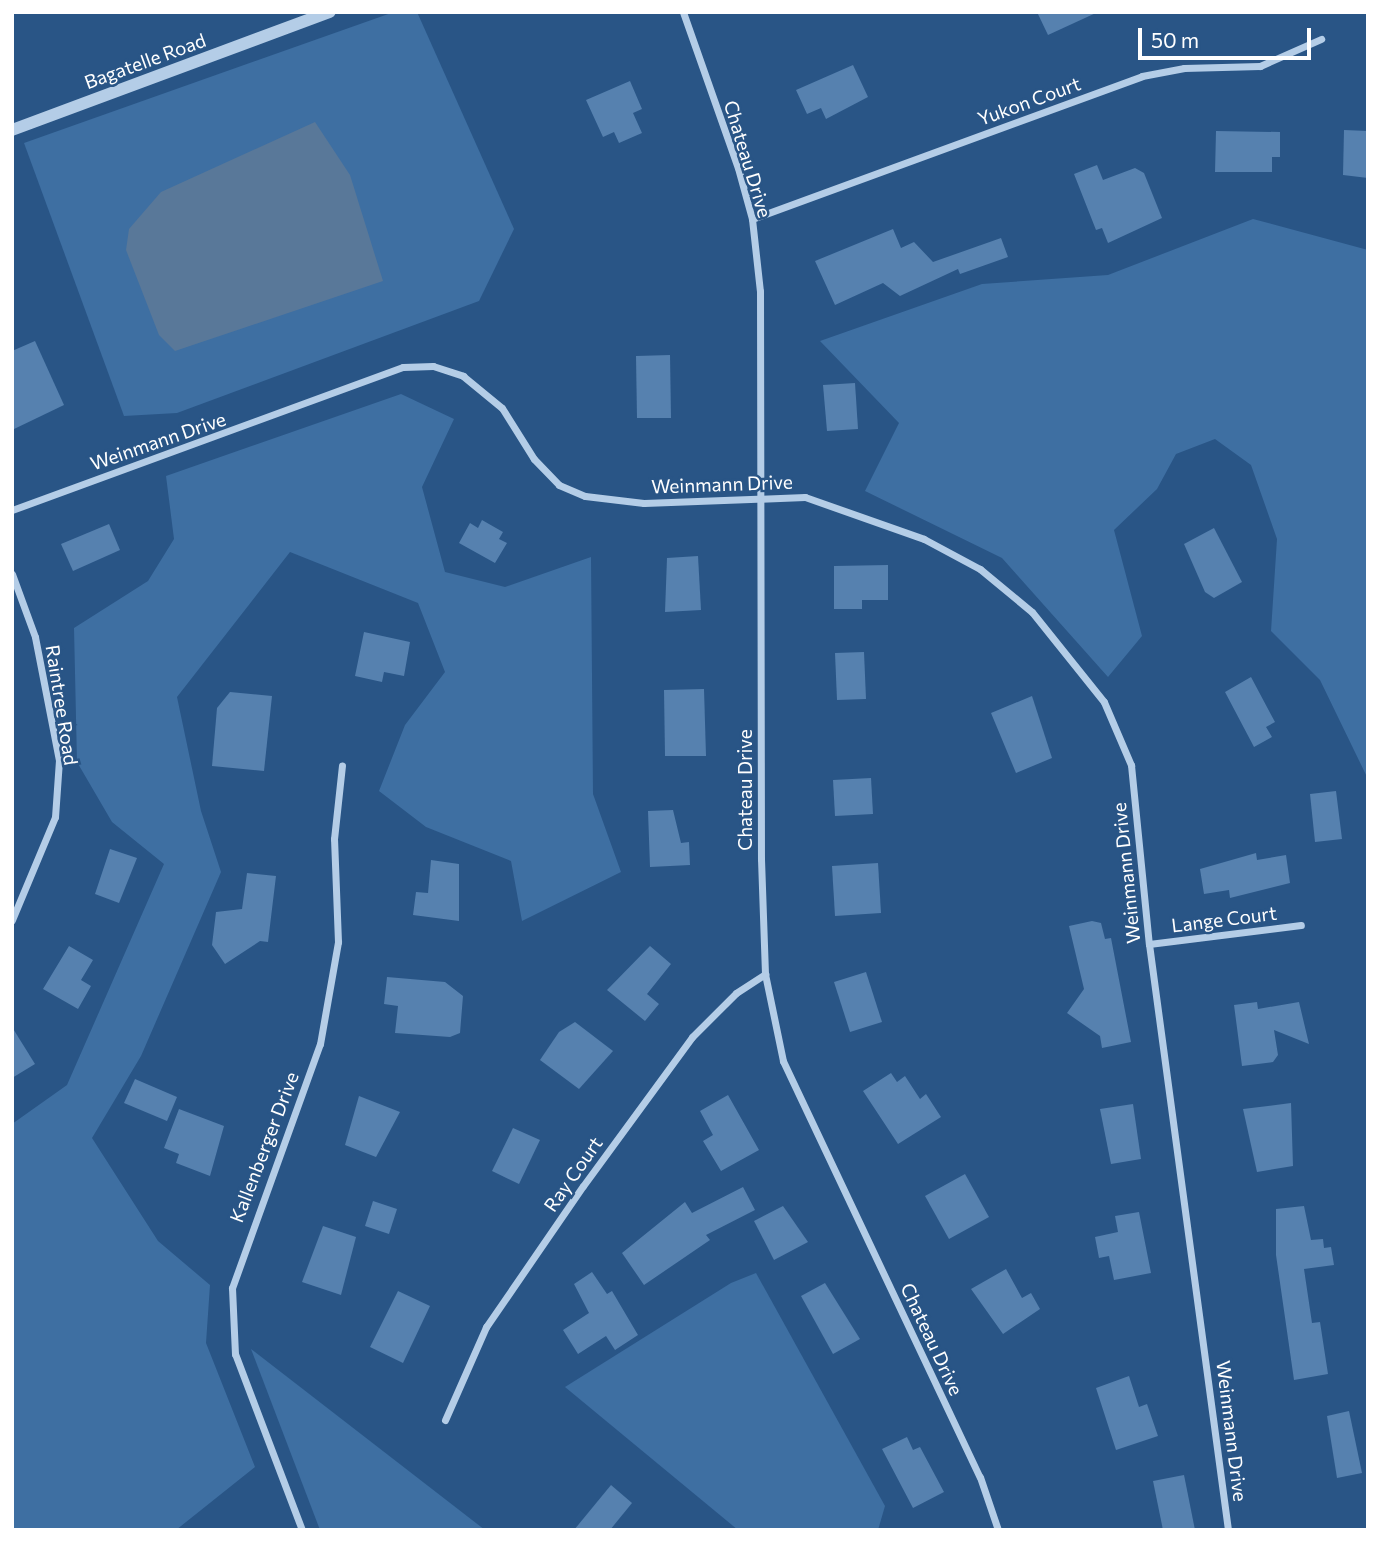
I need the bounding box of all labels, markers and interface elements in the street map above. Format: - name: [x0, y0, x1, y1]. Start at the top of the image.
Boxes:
- scale bar: [1142, 14, 1315, 58]
- text: 50 m: [1151, 27, 1199, 52]
- street label: Bagatelle Road: [81, 28, 209, 94]
- street label: Yukon Court: [974, 72, 1084, 130]
- street label: Chateau Drive: [719, 98, 777, 220]
- street label: Weinmann Drive: [87, 407, 229, 475]
- street label: Weinmann Drive: [651, 470, 793, 498]
- street label: Raintree Road: [41, 643, 83, 767]
- street label: Chateau Drive: [734, 729, 756, 851]
- street label: Weinmann Drive: [1107, 801, 1145, 945]
- street label: Lange Court: [1170, 901, 1278, 937]
- street label: Kallenberger Drive: [225, 1069, 303, 1225]
- street label: Ray Court: [539, 1132, 607, 1216]
- street label: Chateau Drive: [896, 1279, 968, 1399]
- street label: Weinmann Drive: [1212, 1359, 1252, 1503]

